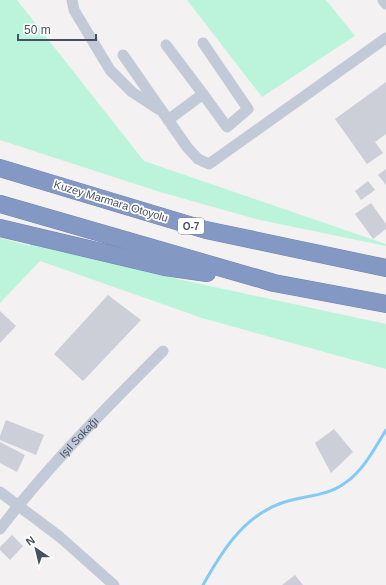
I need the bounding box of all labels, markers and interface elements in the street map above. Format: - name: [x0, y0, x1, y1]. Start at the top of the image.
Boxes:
- scale bar: [18, 16, 96, 42]
- text: 50 m: [24, 23, 51, 37]
- street label: Kuzey Marmara Otoyolu: [53, 178, 169, 224]
- road number: O-7: [178, 218, 204, 234]
- street label: Işıl Sokağı: [57, 414, 101, 460]
- north arrow: [16, 529, 56, 569]
- text: N: [24, 534, 37, 548]

